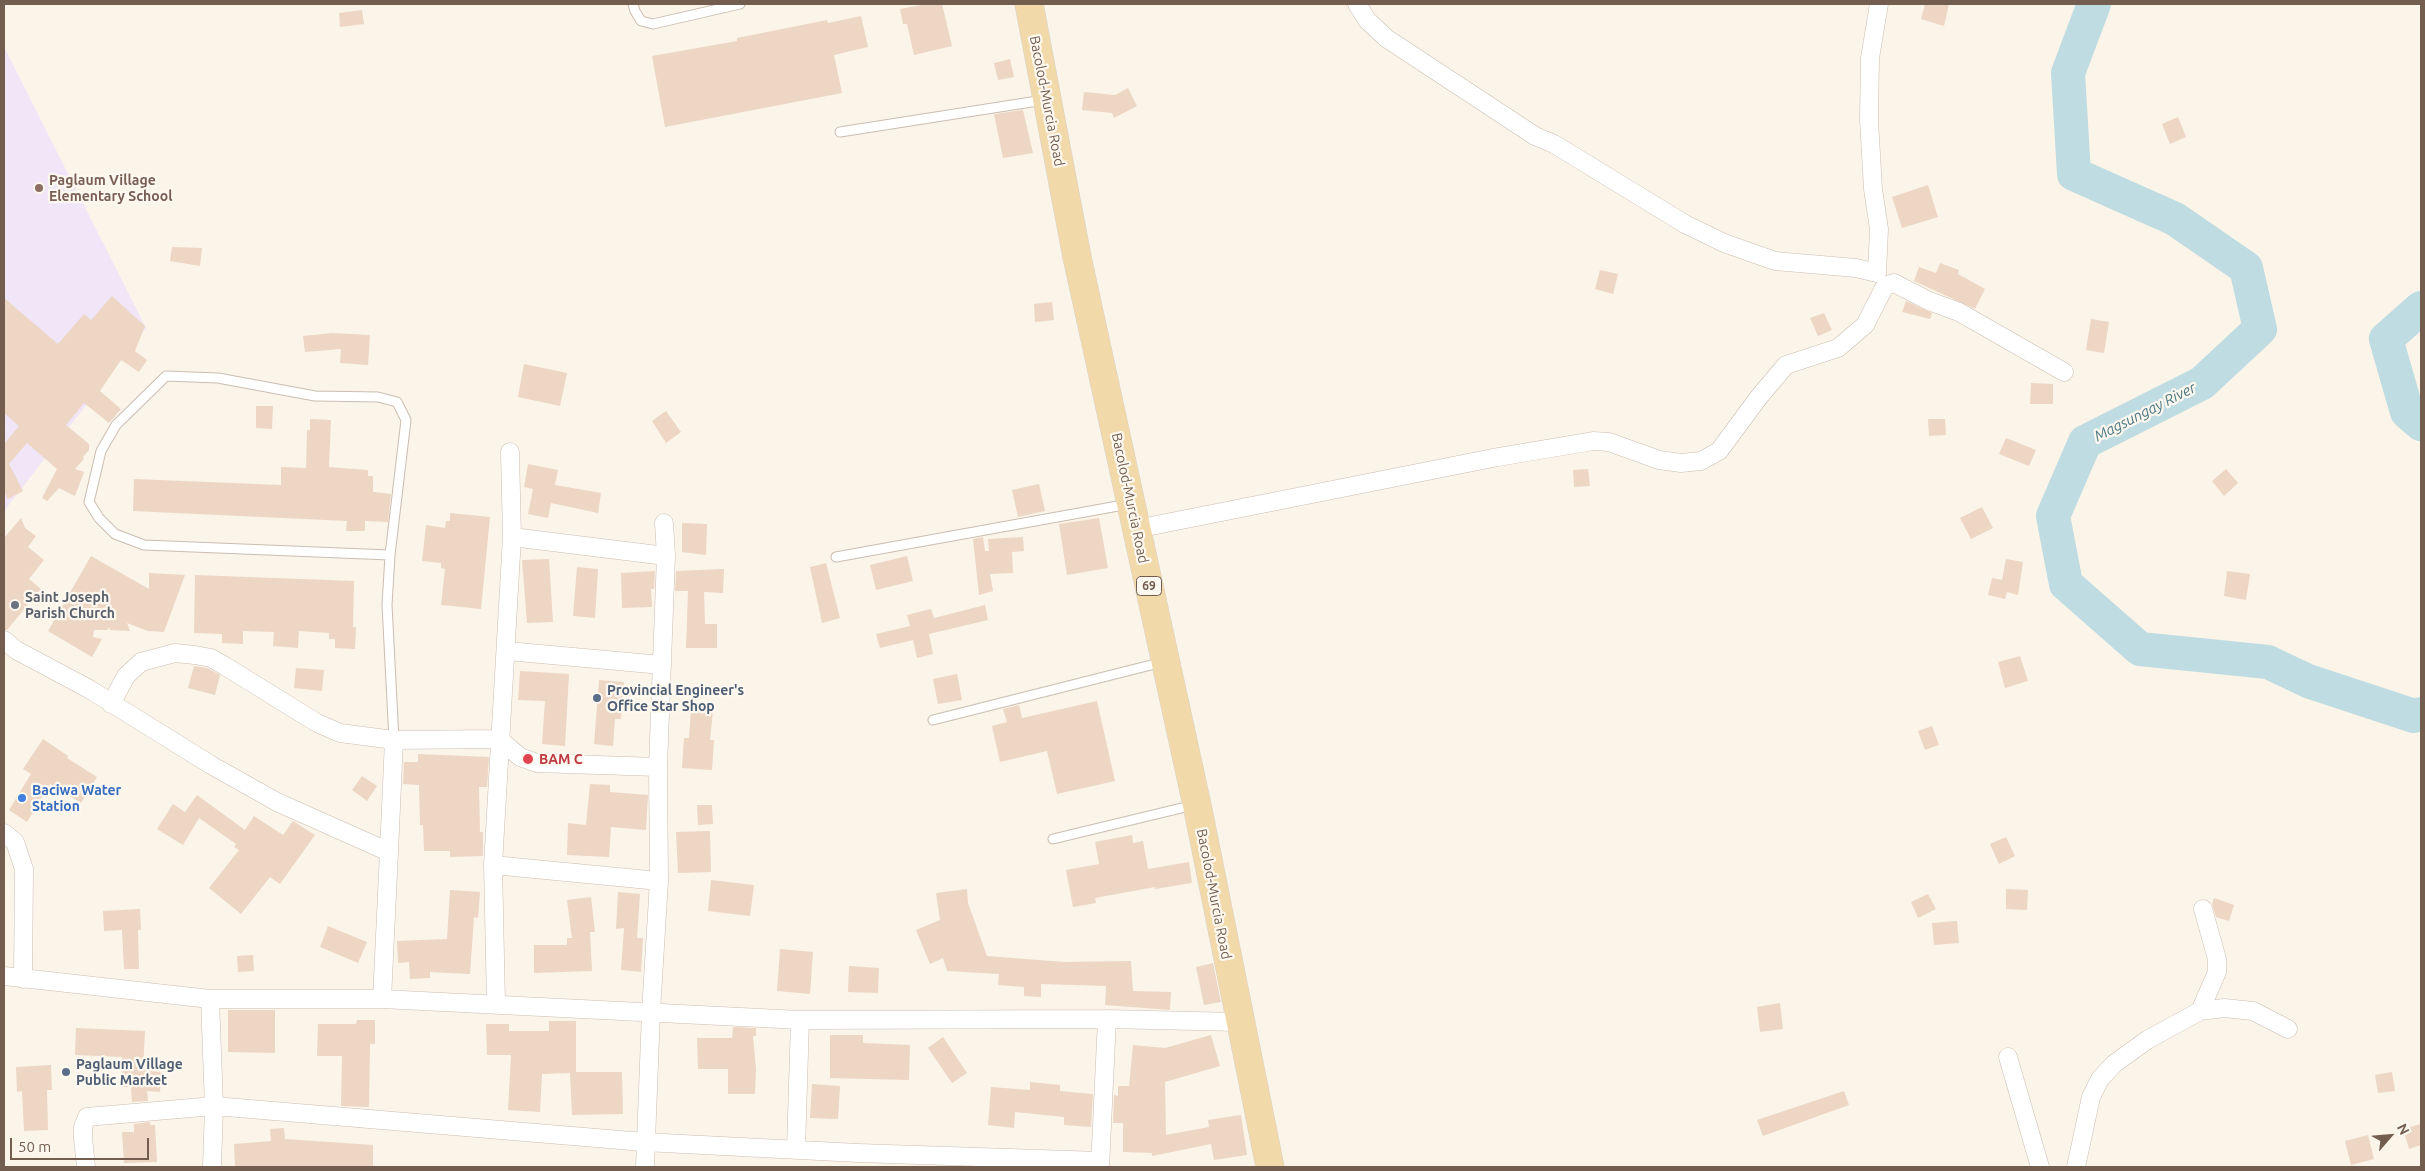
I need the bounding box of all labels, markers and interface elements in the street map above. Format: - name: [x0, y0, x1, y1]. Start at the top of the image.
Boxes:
- street label: Bacolod-Murcia Road: [1026, 34, 1068, 168]
- place label: Paglaum Village Elementary School: [49, 172, 172, 204]
- marker: Paglaum Village Elementary School: [33, 182, 45, 194]
- water label: Magsungay River: [2091, 379, 2199, 445]
- street label: Bacolod-Murcia Road: [1108, 431, 1152, 565]
- road number: 69: [1136, 576, 1162, 596]
- place label: Saint Joseph Parish Church: [25, 589, 115, 622]
- marker: Saint Joseph Parish Church: [9, 599, 21, 611]
- place label: Provincial Engineer's Office Star Shop: [607, 682, 744, 714]
- marker: Provincial Engineer's Office Star Shop: [591, 692, 603, 704]
- place label: BAM C: [539, 751, 583, 767]
- marker: BAM C: [521, 752, 535, 766]
- place label: Baciwa Water Station: [32, 782, 121, 814]
- marker: Baciwa Water Station: [16, 792, 28, 804]
- street label: Bacolod-Murcia Road: [1193, 827, 1235, 961]
- place label: Paglaum Village Public Market: [76, 1056, 183, 1088]
- marker: Paglaum Village Public Market: [60, 1066, 72, 1078]
- north arrow: [2365, 1111, 2415, 1161]
- text: N: [2394, 1121, 2413, 1137]
- scale bar: [12, 1128, 151, 1160]
- text: 50 m: [18, 1138, 51, 1155]

